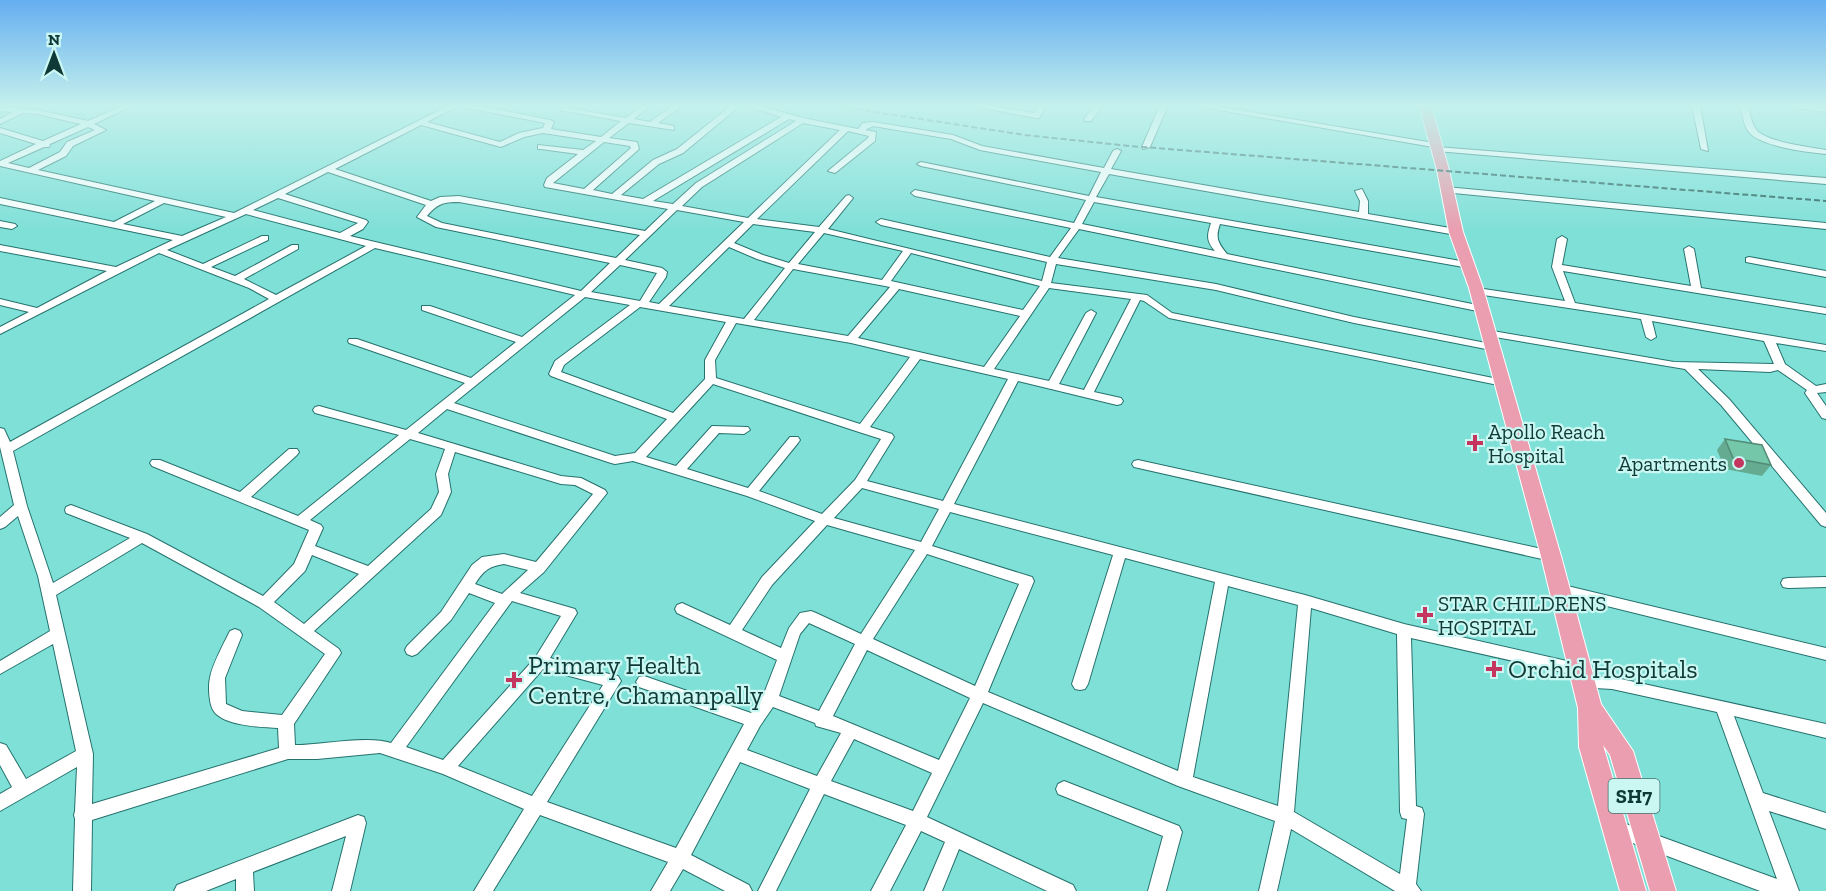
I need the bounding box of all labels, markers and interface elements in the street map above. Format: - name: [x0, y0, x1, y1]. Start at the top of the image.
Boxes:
- north arrow: [24, 24, 84, 84]
- text: N: [48, 30, 60, 49]
- place label: Apollo Reach Hospital: [1488, 419, 1605, 468]
- marker: Apollo Reach Hospital: [1466, 434, 1484, 452]
- place label: Apartments: [1618, 451, 1727, 476]
- marker: Apartments: [1732, 456, 1746, 470]
- place label: STAR CHILDRENS HOSPITAL: [1438, 591, 1607, 640]
- marker: STAR CHILDRENS HOSPITAL: [1416, 606, 1434, 624]
- place label: Primary Health Centre, Chamanpally: [528, 649, 764, 711]
- place label: Orchid Hospitals: [1508, 653, 1698, 685]
- marker: Orchid Hospitals: [1485, 660, 1503, 678]
- marker: Primary Health Centre, Chamanpally: [505, 671, 523, 689]
- road number: SH7: [1608, 779, 1660, 813]

